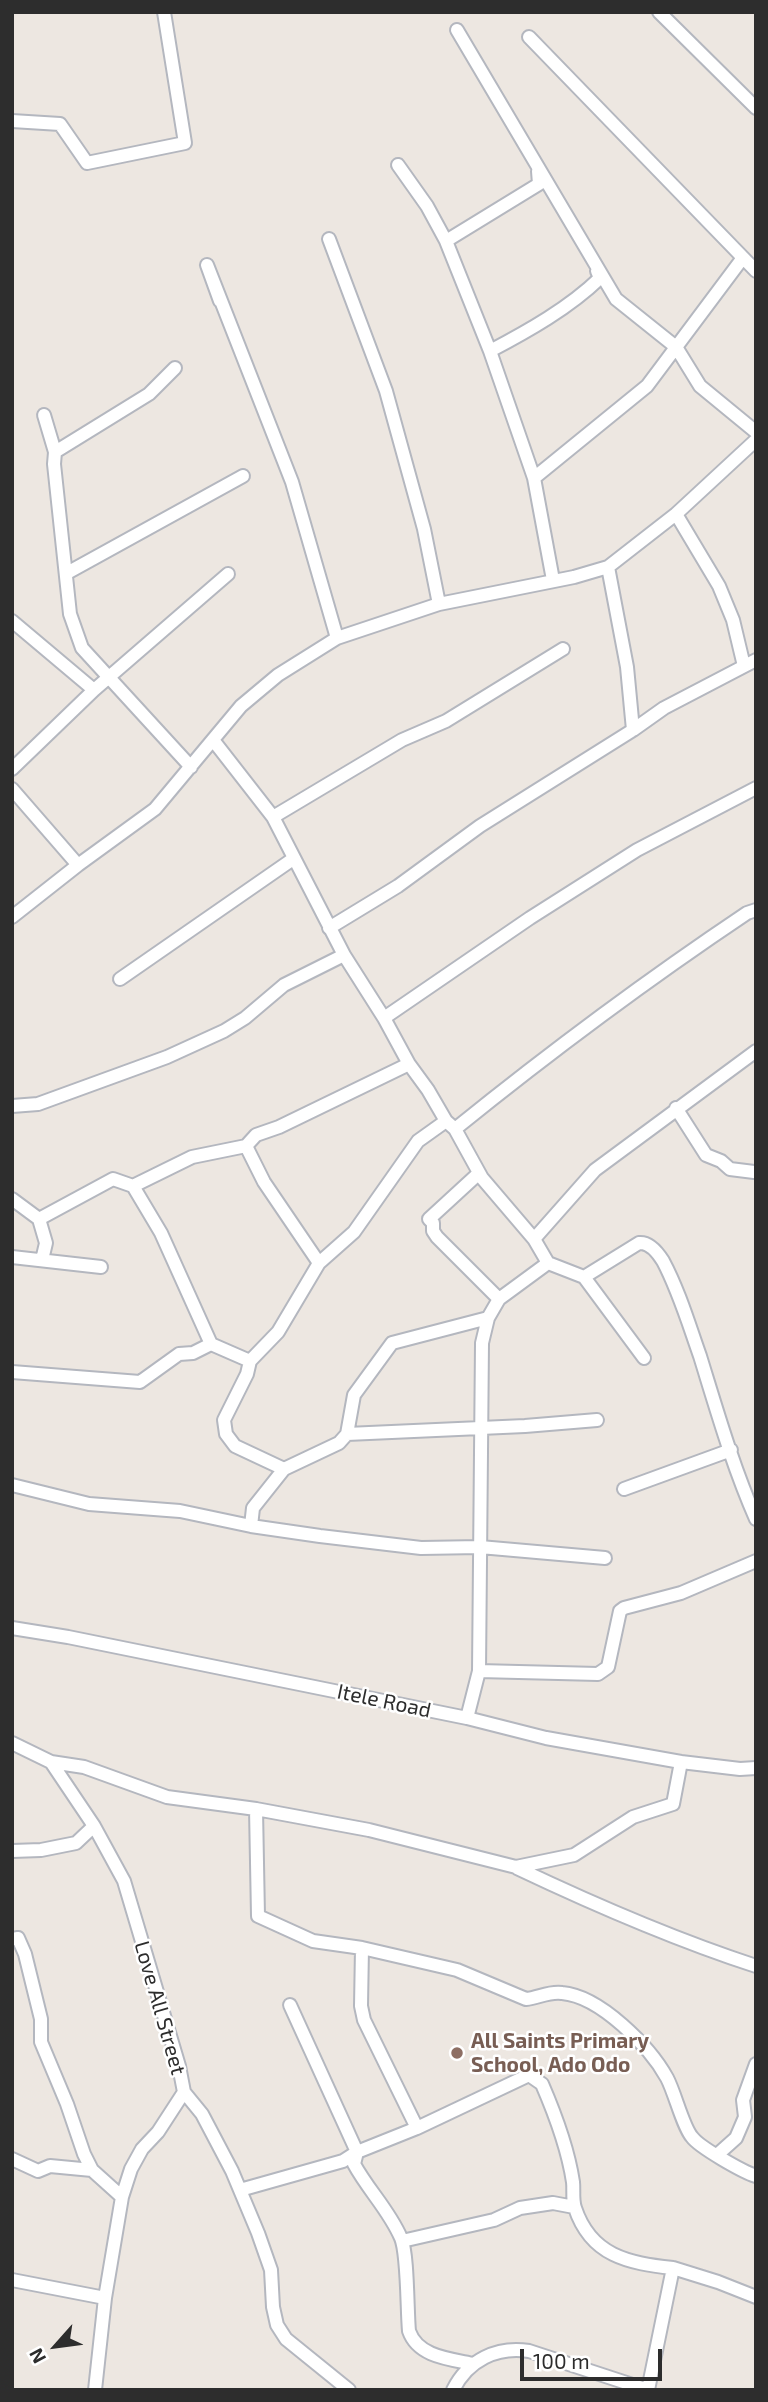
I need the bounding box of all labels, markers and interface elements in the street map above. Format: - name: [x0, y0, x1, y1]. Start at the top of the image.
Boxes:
- street label: Itele Road: [335, 1679, 433, 1723]
- street label: Love All Street: [129, 1938, 191, 2078]
- place label: All Saints Primary School, Ado Odo: [471, 2028, 649, 2078]
- marker: All Saints Primary School, Ado Odo: [449, 2045, 465, 2061]
- north arrow: [21, 2311, 91, 2381]
- scale bar: [523, 2336, 665, 2380]
- text: N: [24, 2345, 50, 2368]
- text: 100 m: [533, 2348, 590, 2373]

